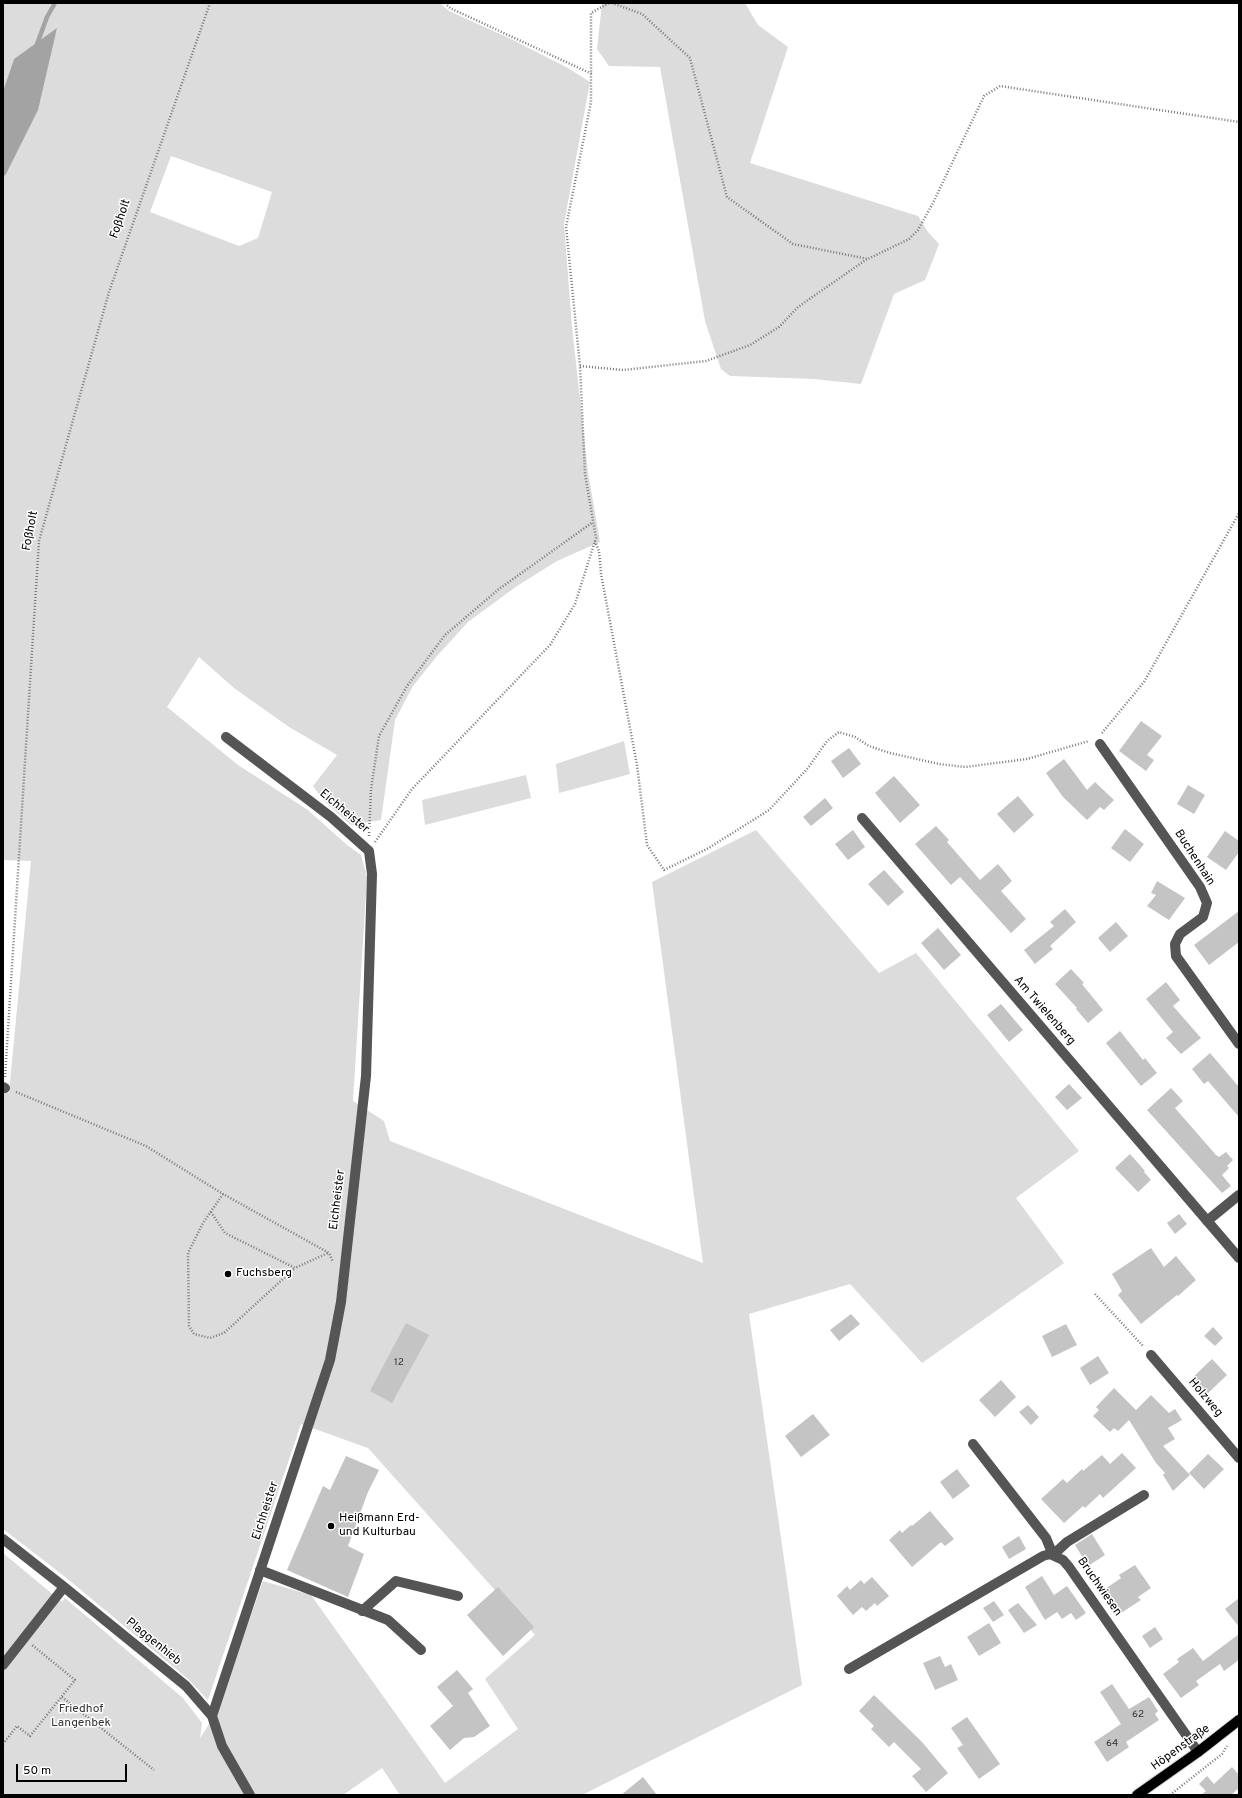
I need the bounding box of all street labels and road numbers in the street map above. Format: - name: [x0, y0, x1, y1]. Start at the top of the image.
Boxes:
- street label: Foßholt: [108, 197, 134, 241]
- street label: Foßholt: [20, 510, 42, 552]
- street label: Eichheister: [316, 787, 372, 837]
- street label: Buchenhain: [1171, 827, 1217, 889]
- street label: Am Twielenberg: [1010, 974, 1078, 1048]
- street label: Eichheister: [327, 1169, 349, 1231]
- street label: Holzweg: [1185, 1376, 1225, 1420]
- street label: Eichheister: [250, 1480, 282, 1542]
- street label: Bruchwiesen: [1073, 1555, 1125, 1619]
- street label: Plaggenhieb: [122, 1615, 184, 1669]
- street label: Höpenstraße: [1149, 1722, 1213, 1774]

